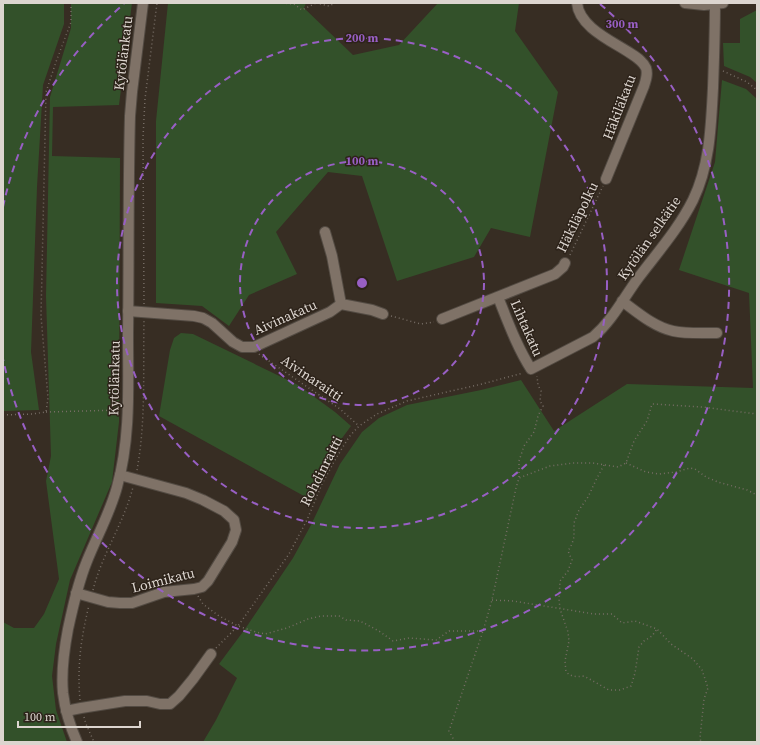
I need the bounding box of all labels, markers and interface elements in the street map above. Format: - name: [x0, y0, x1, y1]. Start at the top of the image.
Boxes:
- street label: Kytölänkatu: [108, 14, 138, 92]
- text: 300 m: [606, 16, 639, 32]
- text: 200 m: [346, 30, 379, 46]
- street label: Häkiläkatu: [597, 71, 641, 143]
- text: 100 m: [346, 153, 379, 169]
- street label: Häkiläpolku: [551, 178, 603, 256]
- street label: Kytölän selkätie: [612, 192, 686, 284]
- centre of rings: [355, 276, 369, 290]
- street label: Aivinakatu: [250, 294, 320, 340]
- street label: Lihtakatu: [506, 297, 548, 359]
- street label: Kytölänkatu: [103, 340, 125, 416]
- street label: Aivinaraitti: [277, 350, 347, 406]
- street label: Rohdinraitti: [295, 433, 347, 509]
- street label: Loimikatu: [129, 562, 197, 598]
- scale bar: [18, 703, 140, 729]
- text: 100 m: [24, 709, 56, 725]

